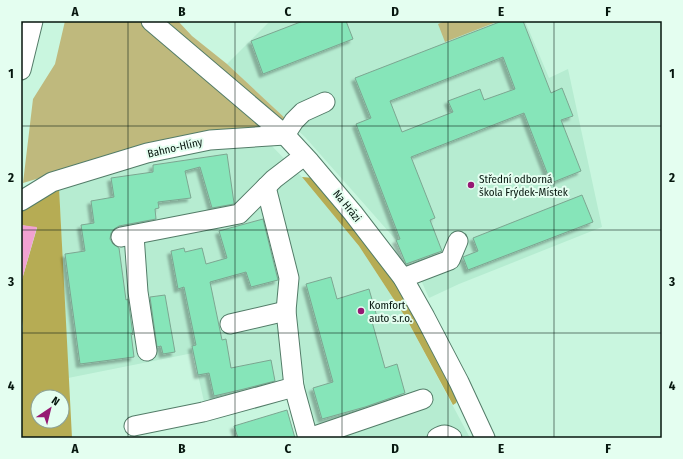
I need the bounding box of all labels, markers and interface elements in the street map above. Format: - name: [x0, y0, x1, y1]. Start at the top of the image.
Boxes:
- text: A: [70, 4, 79, 19]
- text: B: [178, 4, 186, 19]
- text: C: [285, 4, 292, 19]
- text: D: [391, 4, 399, 19]
- text: E: [498, 4, 504, 19]
- text: F: [605, 4, 611, 19]
- text: 1: [8, 66, 14, 81]
- text: 1: [669, 66, 675, 81]
- street label: Bahno-Hlíny: [146, 135, 204, 161]
- text: 2: [7, 170, 14, 185]
- text: 2: [668, 170, 675, 185]
- place label: Střední odborná škola Frýdek-Místek: [479, 173, 569, 199]
- marker: Střední odborná škola Frýdek-Místek: [466, 180, 476, 190]
- street label: Na Hrázi: [330, 187, 364, 225]
- text: 3: [7, 274, 14, 289]
- text: 3: [668, 274, 675, 289]
- place label: Komfort auto s.r.o.: [369, 299, 412, 325]
- marker: Komfort auto s.r.o.: [356, 306, 366, 316]
- text: 4: [8, 378, 15, 393]
- text: 4: [669, 378, 676, 393]
- north arrow: [30, 389, 70, 429]
- text: N: [49, 394, 62, 408]
- text: A: [70, 441, 79, 456]
- text: B: [178, 441, 186, 456]
- text: C: [285, 441, 292, 456]
- text: D: [391, 441, 399, 456]
- text: E: [498, 441, 504, 456]
- text: F: [605, 441, 611, 456]

